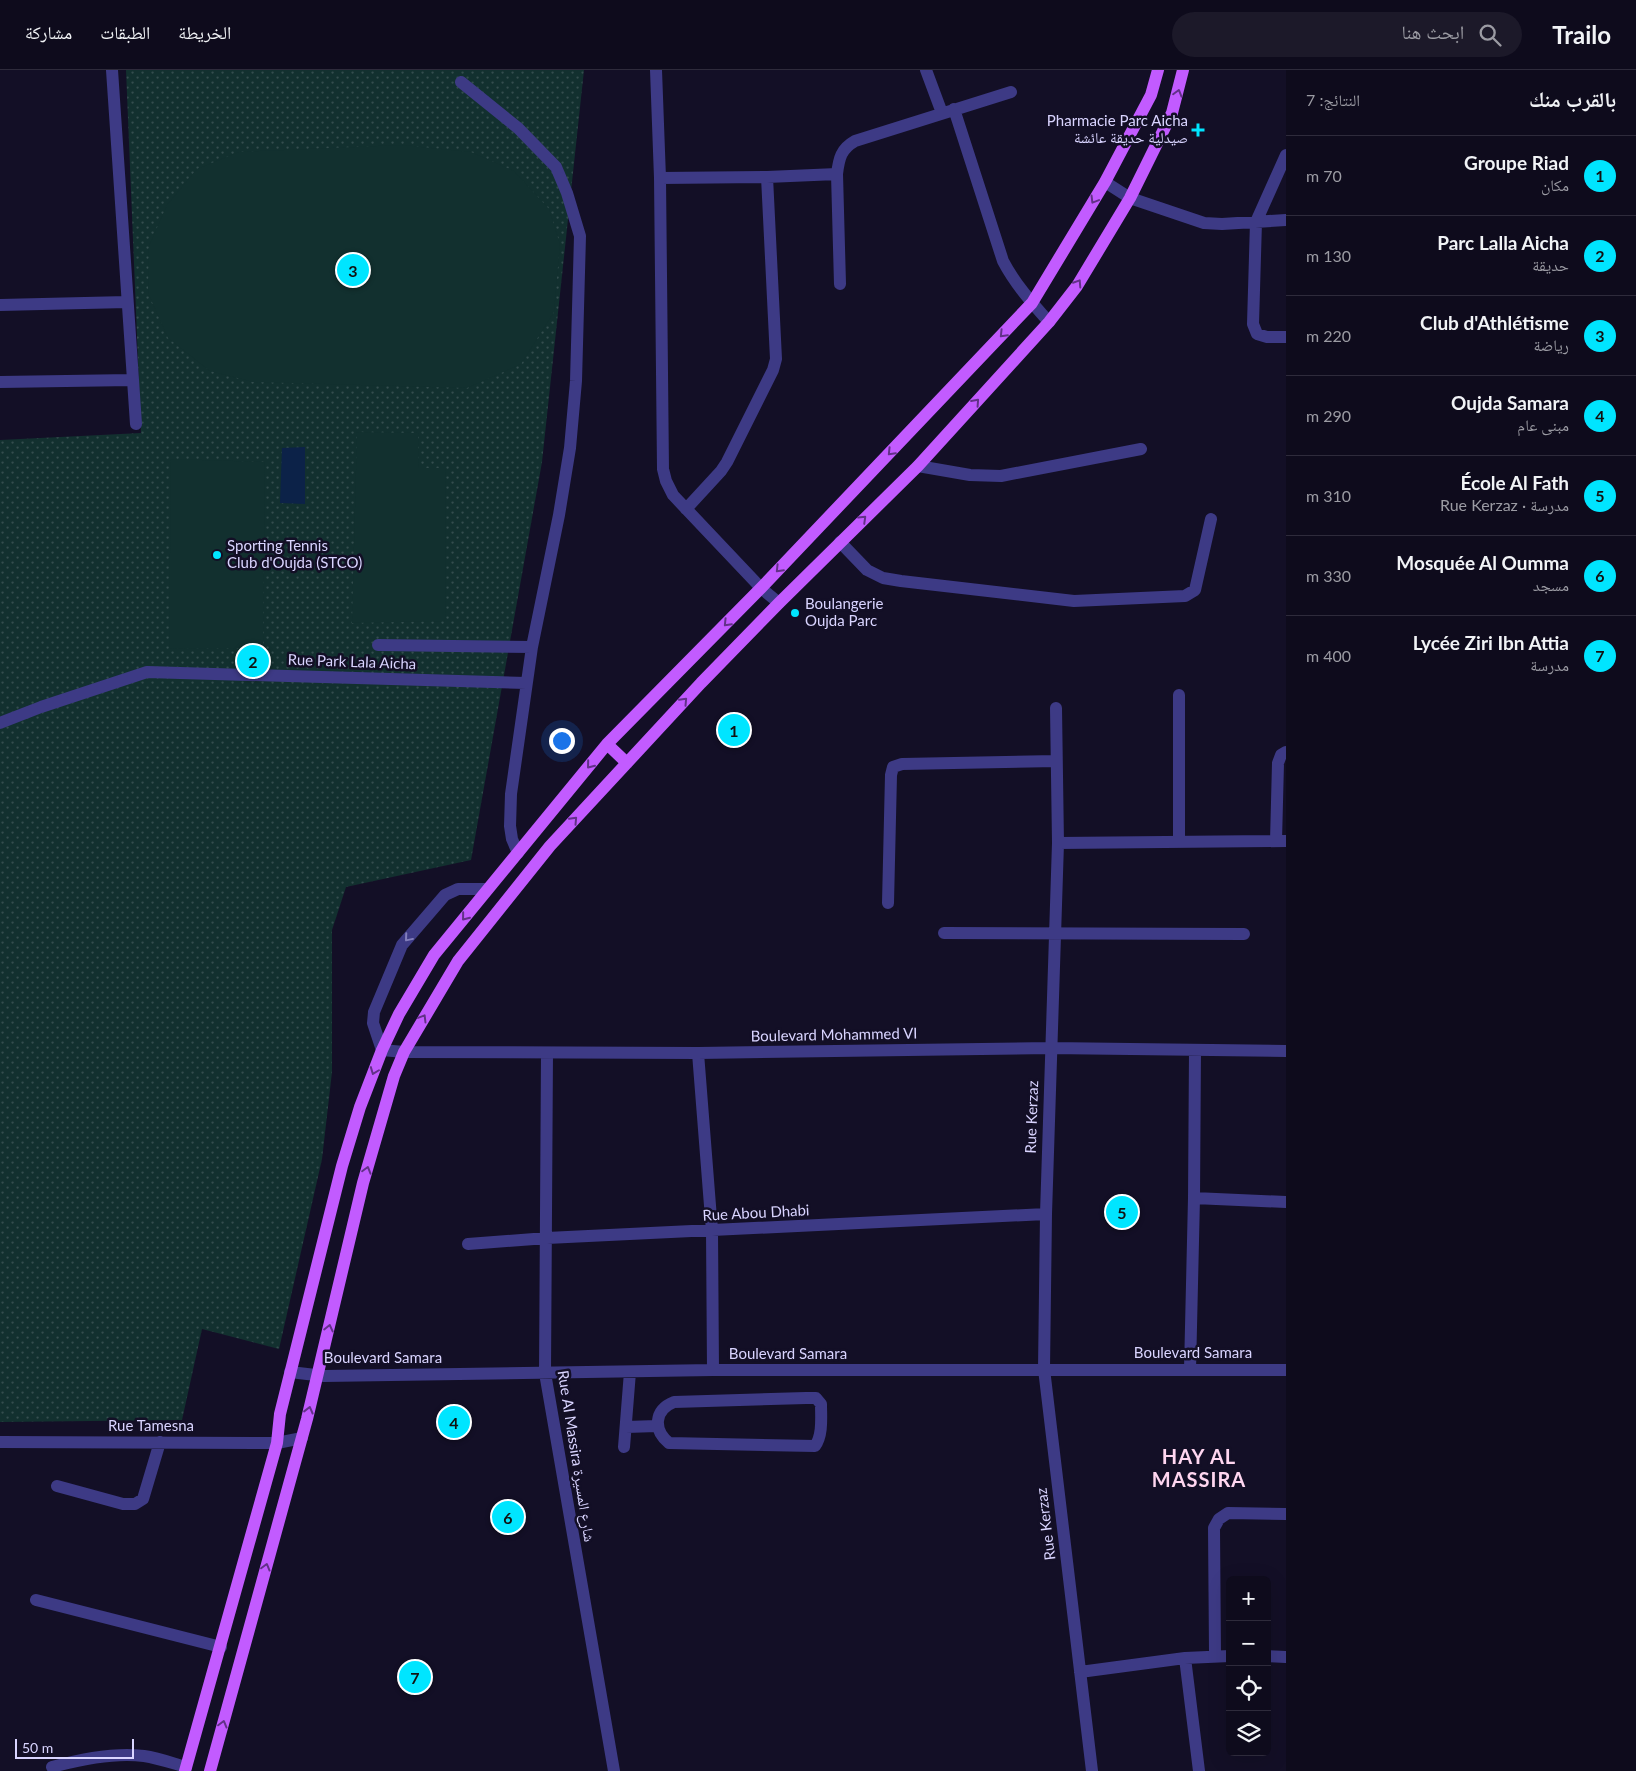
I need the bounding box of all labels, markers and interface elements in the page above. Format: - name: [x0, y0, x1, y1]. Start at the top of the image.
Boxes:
- search box: [1172, 12, 1522, 57]
- text: ابحث هنا: [1401, 20, 1464, 43]
- text: Trailo: [1552, 20, 1611, 49]
- text: مشاركة: [25, 21, 72, 43]
- text: الطبقات: [100, 21, 150, 43]
- text: الخريطة: [178, 21, 231, 43]
- icon: search: [1476, 21, 1504, 49]
- text: بالقرب منك: [1529, 86, 1616, 111]
- one-way arrow: [1172, 89, 1182, 97]
- text: النتائج: 7: [1306, 90, 1360, 109]
- place label: Pharmacie Parc Aicha صيدلية حديقة عائشة: [1047, 111, 1188, 146]
- marker: Pharmacie Parc Aicha صيدلية حديقة عائشة: [1192, 124, 1204, 136]
- text: Groupe Riad: [1464, 151, 1569, 174]
- text: 70 m: [1306, 166, 1342, 185]
- text: 1: [1595, 166, 1605, 185]
- text: مكان: [1541, 175, 1569, 194]
- one-way arrow: [1090, 194, 1100, 203]
- text: Parc Lalla Aicha: [1437, 231, 1569, 254]
- text: 130 m: [1306, 246, 1351, 265]
- text: 2: [1595, 246, 1605, 265]
- pin: 3: [337, 251, 369, 289]
- text: حديقة: [1532, 255, 1569, 274]
- one-way arrow: [1072, 279, 1081, 288]
- text: Club d'Athlétisme: [1420, 311, 1569, 334]
- text: 220 m: [1306, 326, 1351, 345]
- text: 3: [1595, 326, 1605, 345]
- one-way arrow: [1000, 329, 1009, 338]
- text: رياضة: [1533, 335, 1569, 354]
- text: Oujda Samara: [1451, 391, 1569, 414]
- one-way arrow: [970, 399, 979, 408]
- text: 290 m: [1306, 406, 1351, 425]
- text: 4: [1595, 406, 1605, 425]
- text: مبنى عام: [1517, 415, 1569, 434]
- one-way arrow: [888, 446, 897, 455]
- text: École Al Fath: [1460, 471, 1569, 494]
- text: 310 m: [1306, 486, 1351, 505]
- text: 5: [1595, 486, 1605, 505]
- text: مدرسة · Rue Kerzaz: [1440, 495, 1569, 514]
- one-way arrow: [857, 516, 866, 525]
- place label: Sporting Tennis Club d'Oujda (STCO): [227, 536, 362, 571]
- marker: Sporting Tennis Club d'Oujda (STCO): [211, 549, 223, 561]
- text: Mosquée Al Oumma: [1396, 551, 1569, 574]
- one-way arrow: [776, 564, 785, 573]
- text: 330 m: [1306, 566, 1351, 585]
- text: 6: [1595, 566, 1605, 585]
- text: مسجد: [1533, 575, 1569, 594]
- place label: Boulangerie Oujda Parc: [805, 594, 883, 629]
- marker: Boulangerie Oujda Parc: [789, 607, 801, 619]
- one-way arrow: [724, 617, 733, 626]
- text: Lycée Ziri Ibn Attia: [1413, 631, 1569, 654]
- pin: 2: [237, 642, 269, 680]
- text: 400 m: [1306, 646, 1351, 665]
- text: 7: [1595, 646, 1605, 665]
- street label: Rue Park Lala Aicha: [287, 650, 417, 672]
- text: مدرسة: [1530, 655, 1569, 674]
- one-way arrow: [678, 698, 687, 707]
- pin: 1: [718, 711, 750, 749]
- your location: [549, 728, 575, 754]
- one-way arrow: [587, 759, 596, 768]
- one-way arrow: [568, 817, 577, 826]
- one-way arrow: [462, 911, 470, 920]
- one-way arrow: [404, 933, 413, 942]
- one-way arrow: [417, 1015, 427, 1024]
- street label: Boulevard Mohammed VI: [750, 1024, 918, 1044]
- one-way arrow: [369, 1066, 380, 1075]
- street label: Rue Kerzaz: [1021, 1080, 1041, 1154]
- one-way arrow: [361, 1166, 371, 1174]
- pin: 5: [1106, 1193, 1138, 1231]
- street label: Rue Abou Dhabi: [702, 1200, 810, 1224]
- one-way arrow: [323, 1323, 334, 1332]
- street label: Boulevard Samara: [1134, 1343, 1252, 1361]
- street label: Boulevard Samara: [729, 1344, 847, 1362]
- street label: Boulevard Samara: [324, 1348, 442, 1366]
- street label: Rue Al Massira شارع المسيرة: [553, 1369, 599, 1543]
- pin: 4: [438, 1403, 470, 1441]
- one-way arrow: [303, 1406, 314, 1415]
- street label: Rue Tamesna: [108, 1416, 194, 1434]
- district label: HAY AL MASSIRA: [1152, 1444, 1246, 1491]
- street label: Rue Kerzaz: [1032, 1487, 1058, 1561]
- pin: 6: [492, 1498, 524, 1536]
- one-way arrow: [261, 1564, 271, 1572]
- map controls: [1226, 1576, 1271, 1756]
- button: +: [1226, 1576, 1271, 1621]
- button: −: [1226, 1621, 1271, 1666]
- pin: 7: [399, 1658, 431, 1696]
- button: locate: [1226, 1666, 1271, 1711]
- button: layers: [1226, 1711, 1271, 1756]
- one-way arrow: [218, 1720, 228, 1729]
- scale bar: [15, 1736, 134, 1759]
- text: 50 m: [22, 1739, 53, 1756]

